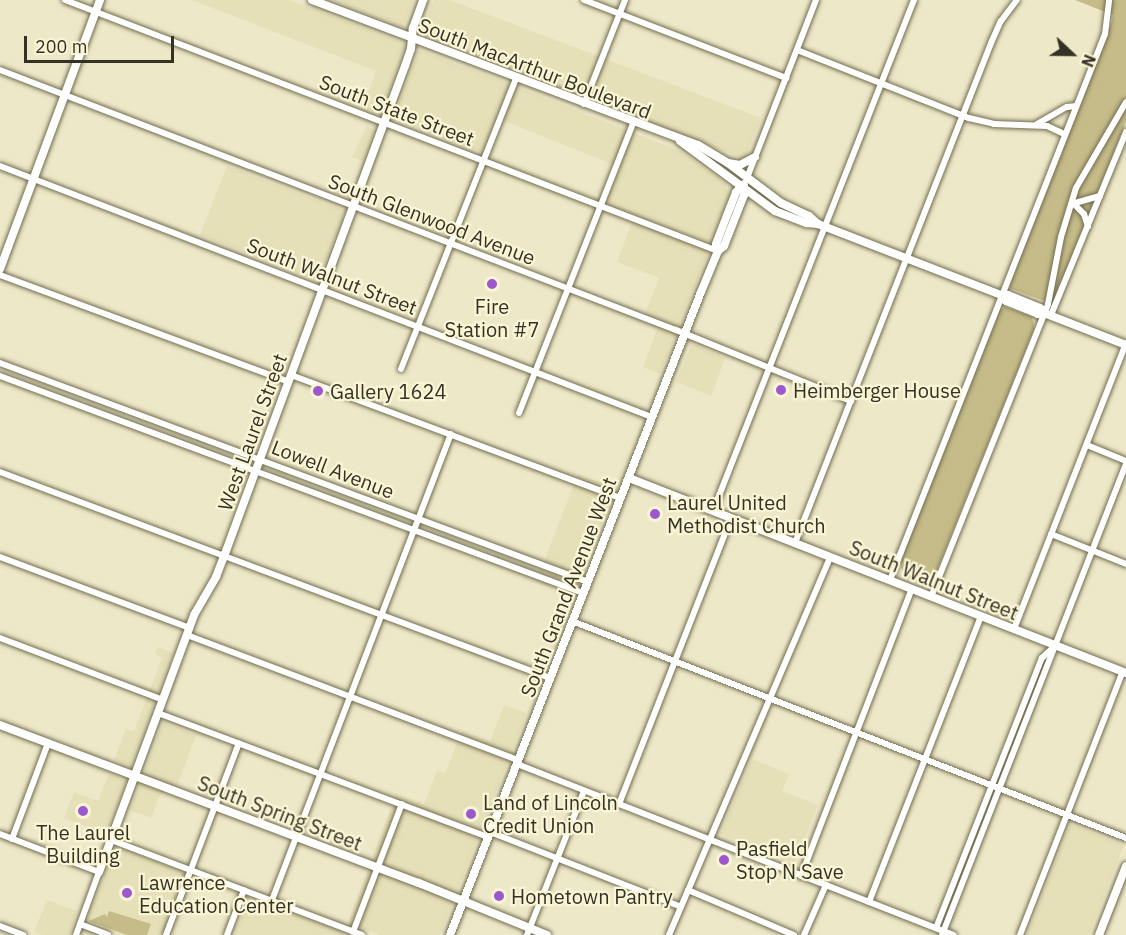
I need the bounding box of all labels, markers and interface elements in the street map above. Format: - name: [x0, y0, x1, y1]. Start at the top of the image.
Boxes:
- street label: South MacArthur Boulevard: [415, 12, 655, 124]
- scale bar: [27, 24, 177, 62]
- north arrow: [1042, 24, 1102, 84]
- text: 200 m: [35, 35, 87, 58]
- text: N: [1077, 52, 1100, 70]
- street label: South State Street: [316, 69, 478, 151]
- street label: South Glenwood Avenue: [325, 168, 539, 270]
- street label: South Walnut Street: [244, 232, 420, 320]
- marker: Fire Station #7: [485, 277, 499, 291]
- place label: Fire Station #7: [445, 294, 539, 341]
- street label: West Laurel Street: [212, 350, 292, 514]
- place label: Heimberger House: [793, 378, 961, 402]
- place label: Gallery 1624: [330, 379, 447, 403]
- marker: Heimberger House: [774, 383, 788, 397]
- marker: Gallery 1624: [311, 384, 325, 398]
- street label: Lowell Avenue: [268, 435, 398, 503]
- street label: South Grand Avenue West: [515, 474, 621, 700]
- place label: Laurel United Methodist Church: [667, 490, 826, 537]
- marker: Laurel United Methodist Church: [648, 507, 662, 521]
- street label: South Walnut Street: [846, 535, 1022, 625]
- street label: South Spring Street: [194, 771, 366, 855]
- place label: Land of Lincoln Credit Union: [483, 790, 618, 837]
- marker: The Laurel Building: [76, 804, 90, 818]
- marker: Land of Lincoln Credit Union: [464, 807, 478, 821]
- place label: The Laurel Building: [36, 820, 130, 867]
- place label: Pasfield Stop N Save: [736, 837, 844, 884]
- marker: Pasfield Stop N Save: [717, 853, 731, 867]
- place label: Lawrence Education Center: [139, 870, 293, 917]
- place label: Hometown Pantry: [511, 884, 673, 908]
- marker: Lawrence Education Center: [120, 886, 134, 900]
- marker: Hometown Pantry: [492, 889, 506, 903]

